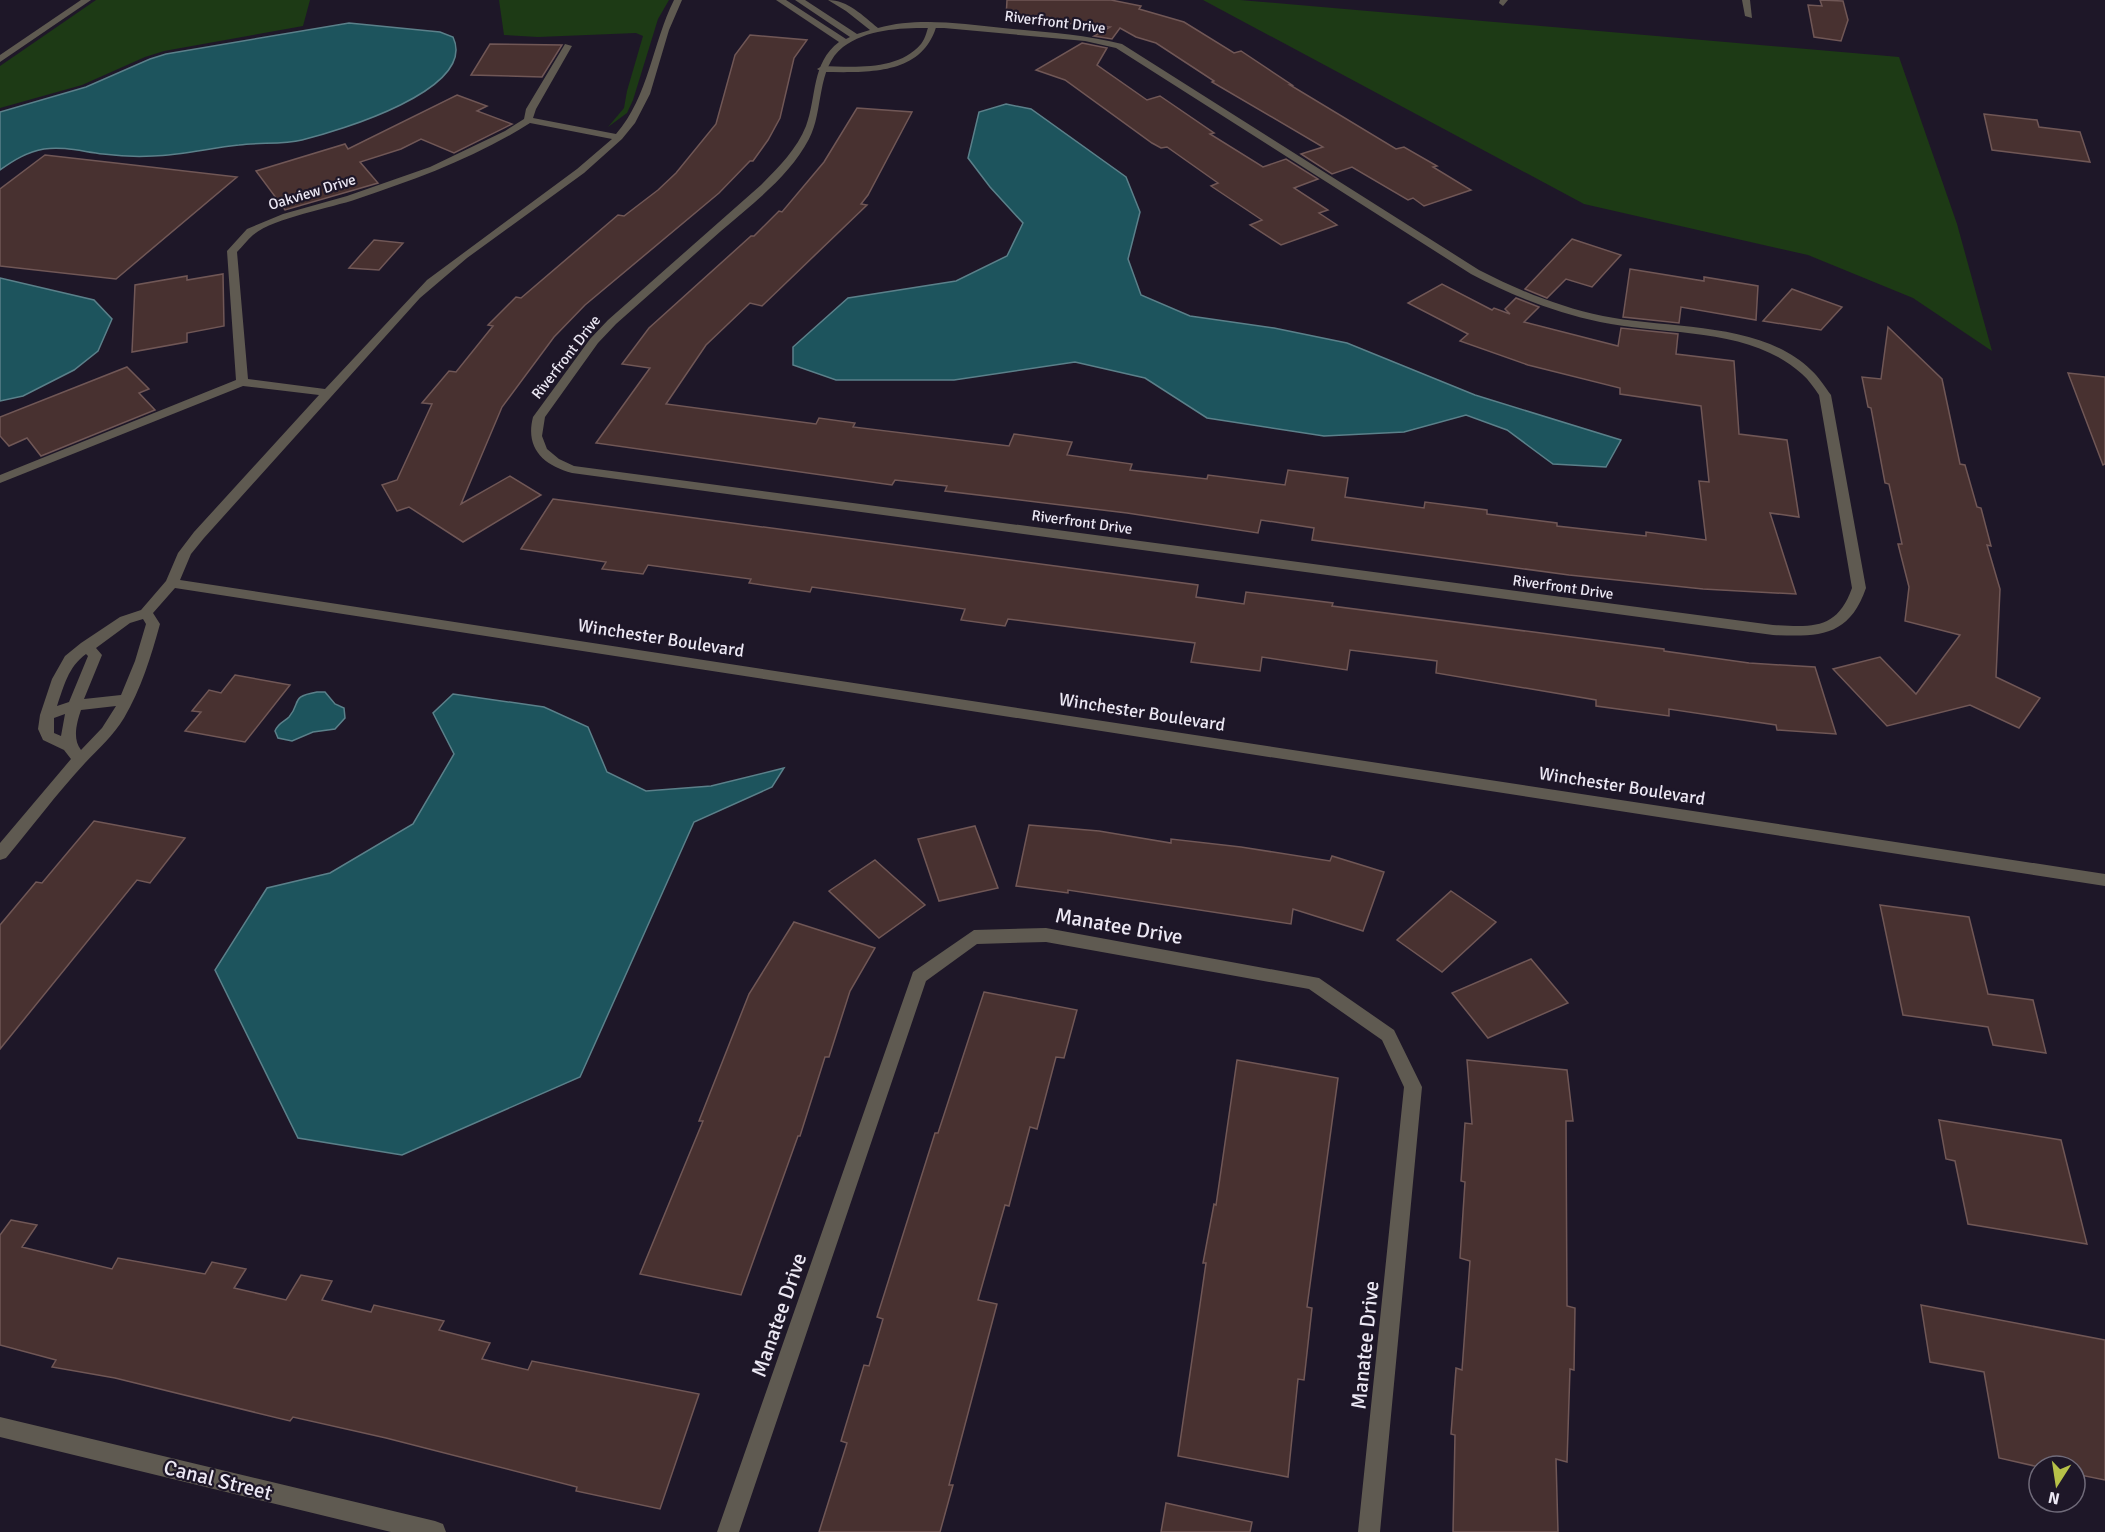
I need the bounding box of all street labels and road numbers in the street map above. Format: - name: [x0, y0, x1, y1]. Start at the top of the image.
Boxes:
- street label: Riverfront Drive: [1003, 7, 1107, 37]
- street label: Oakview Drive: [266, 170, 358, 214]
- street label: Riverfront Drive: [528, 311, 604, 403]
- street label: Riverfront Drive: [1030, 506, 1134, 538]
- street label: Riverfront Drive: [1511, 571, 1615, 603]
- street label: Winchester Boulevard: [576, 614, 746, 662]
- street label: Winchester Boulevard: [1057, 688, 1227, 736]
- street label: Winchester Boulevard: [1537, 762, 1707, 810]
- street label: Manatee Drive: [1053, 902, 1185, 950]
- street label: Manatee Drive: [746, 1250, 812, 1380]
- street label: Manatee Drive: [1345, 1279, 1385, 1411]
- street label: Canal Street: [161, 1454, 275, 1506]

